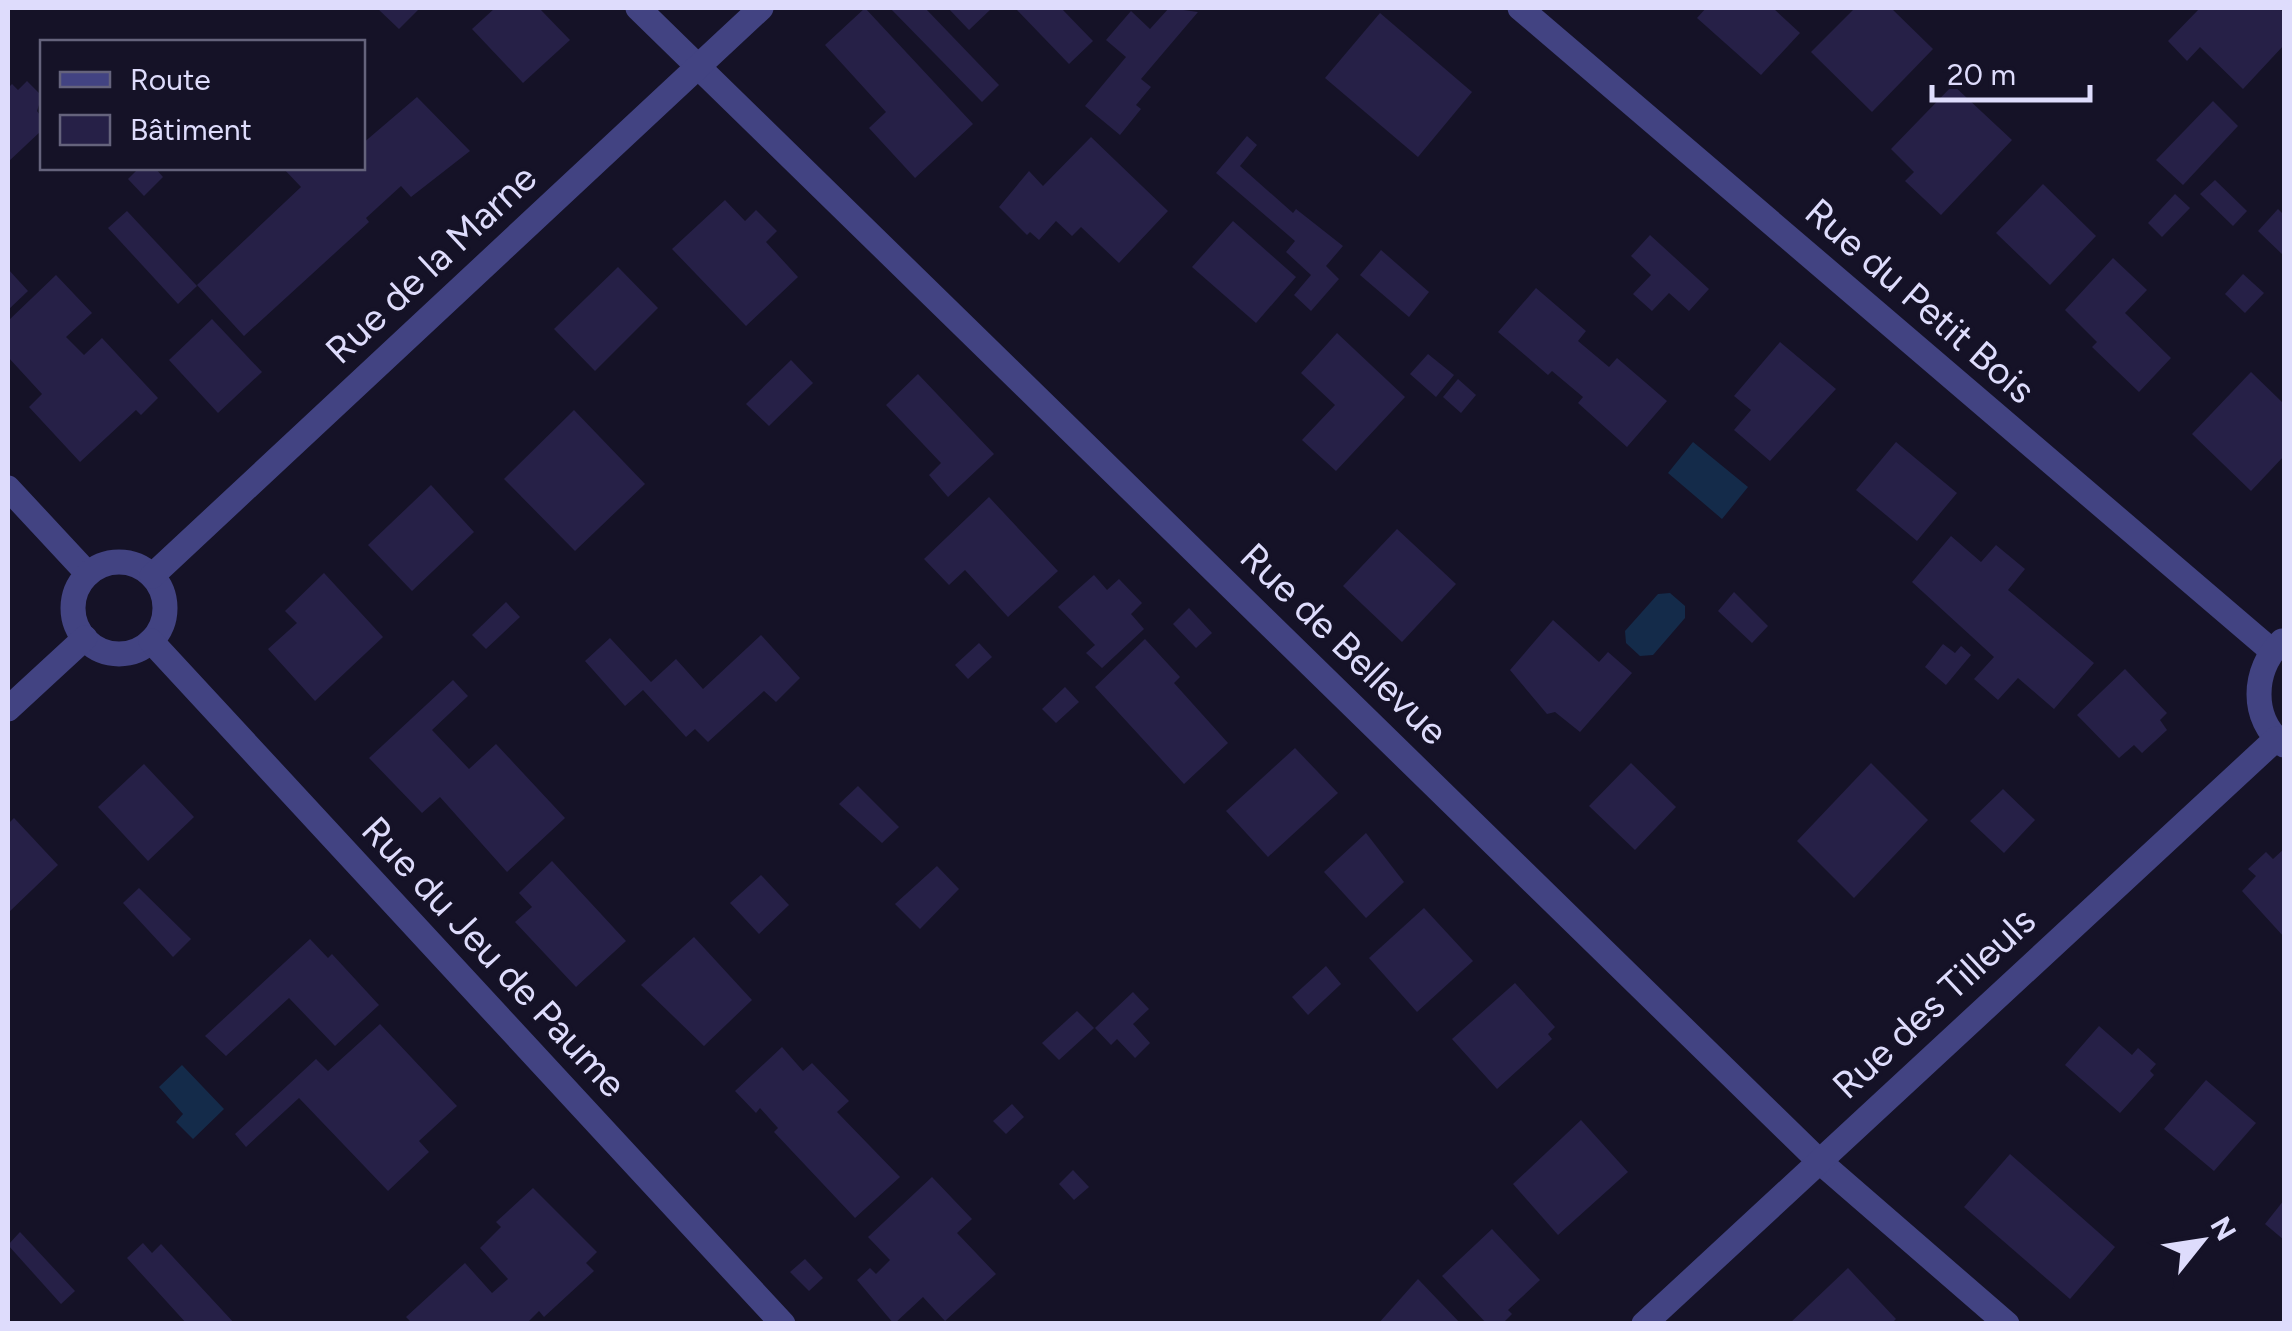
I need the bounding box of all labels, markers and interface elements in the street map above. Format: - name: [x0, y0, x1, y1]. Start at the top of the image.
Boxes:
- legend: [40, 40, 365, 170]
- scale bar: [1932, 40, 2090, 102]
- text: 20 m: [1947, 56, 2016, 93]
- text: Route: [130, 61, 211, 98]
- text: Bâtiment: [130, 111, 252, 148]
- street label: Rue de la Marne: [316, 155, 546, 373]
- street label: Rue du Petit Bois: [1796, 189, 2044, 413]
- street label: Rue de Bellevue: [1231, 534, 1457, 754]
- street label: Rue du Jeu de Paume: [352, 807, 636, 1107]
- street label: Rue des Tilleuls: [1823, 898, 2045, 1108]
- north arrow: [2152, 1191, 2252, 1291]
- text: N: [2204, 1211, 2244, 1246]

